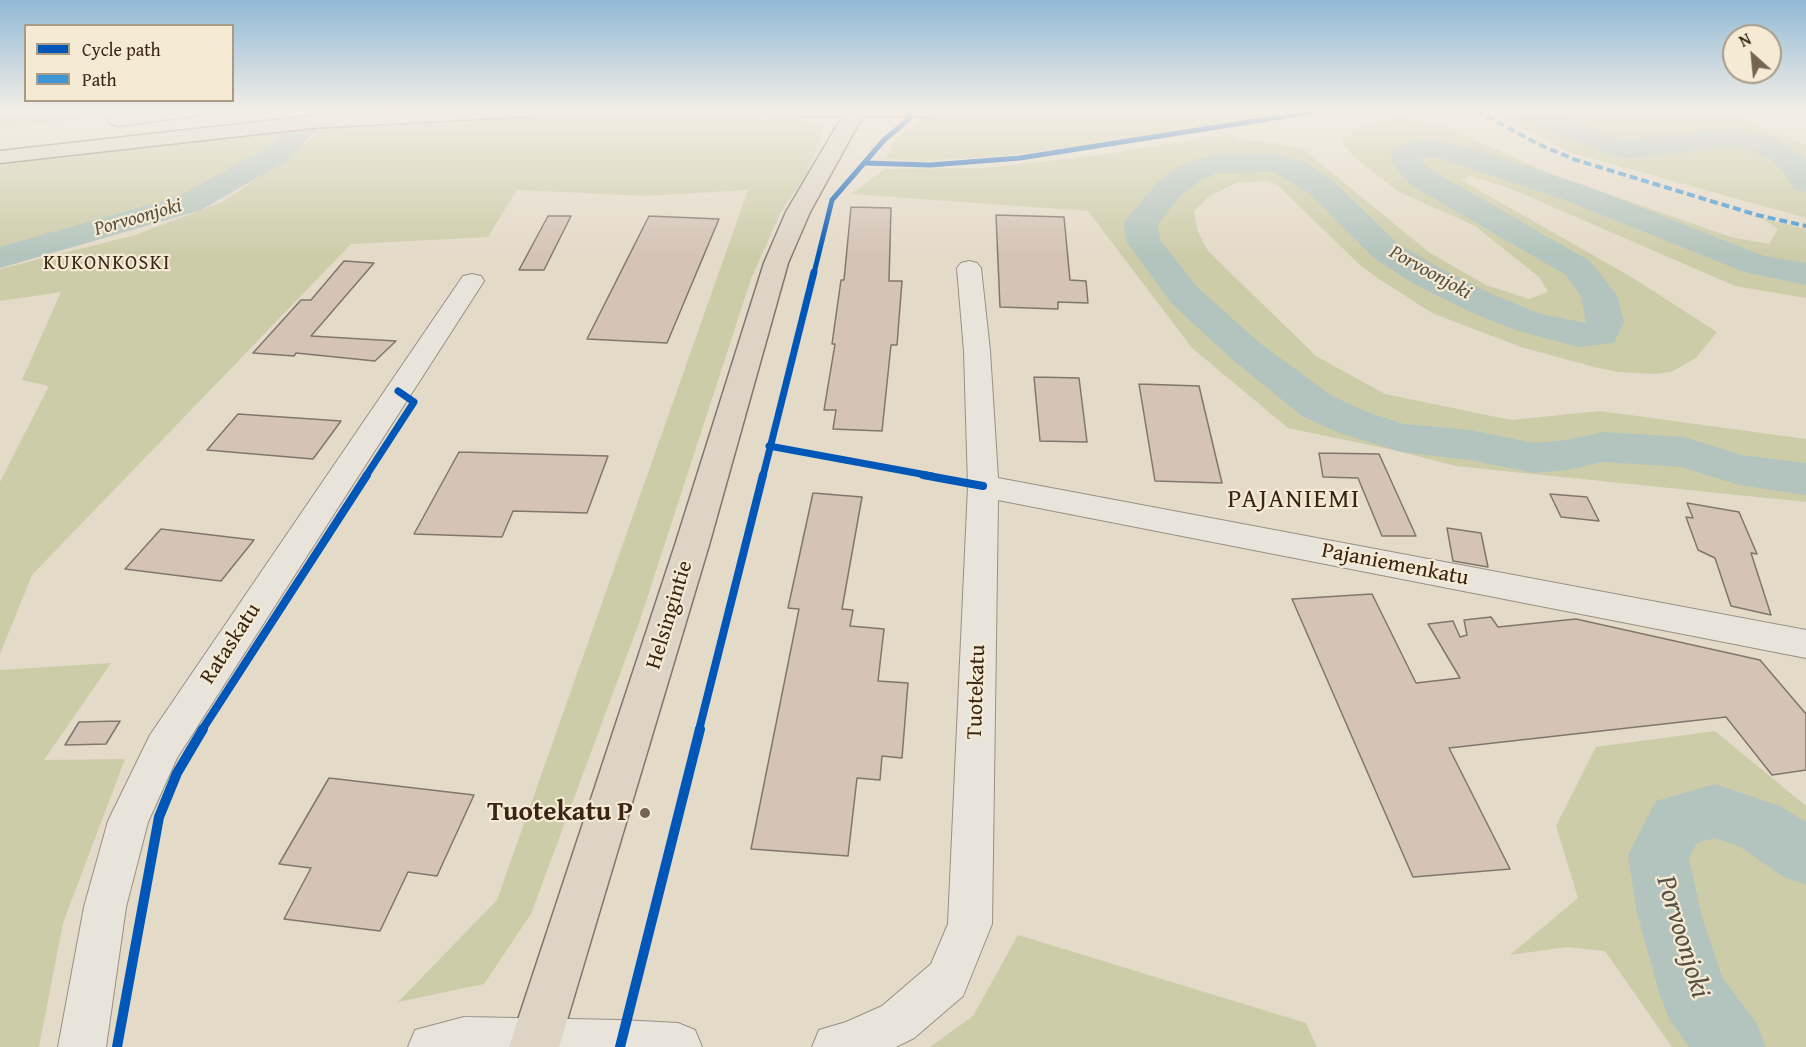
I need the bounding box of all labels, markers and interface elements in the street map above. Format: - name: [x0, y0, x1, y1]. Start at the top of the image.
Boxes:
- legend: [24, 24, 234, 102]
- north arrow: [1722, 24, 1782, 84]
- text: N: [1735, 27, 1755, 53]
- text: Cycle path: [82, 36, 161, 63]
- text: Path: [82, 66, 117, 93]
- water label: Porvoonjoki: [91, 194, 185, 242]
- water label: Porvoonjoki: [1385, 241, 1475, 305]
- district label: KUKONKOSKI: [43, 252, 171, 276]
- district label: PAJANIEMI: [1227, 484, 1361, 516]
- street label: Pajaniemenkatu: [1319, 538, 1471, 592]
- street label: Helsingintie: [641, 558, 699, 672]
- street label: Rataskatu: [195, 599, 267, 689]
- street label: Tuotekatu: [962, 644, 992, 740]
- place label: Tuotekatu P: [487, 797, 633, 829]
- marker: Tuotekatu P: [638, 806, 652, 820]
- water label: Porvoonjoki: [1648, 872, 1716, 1002]

